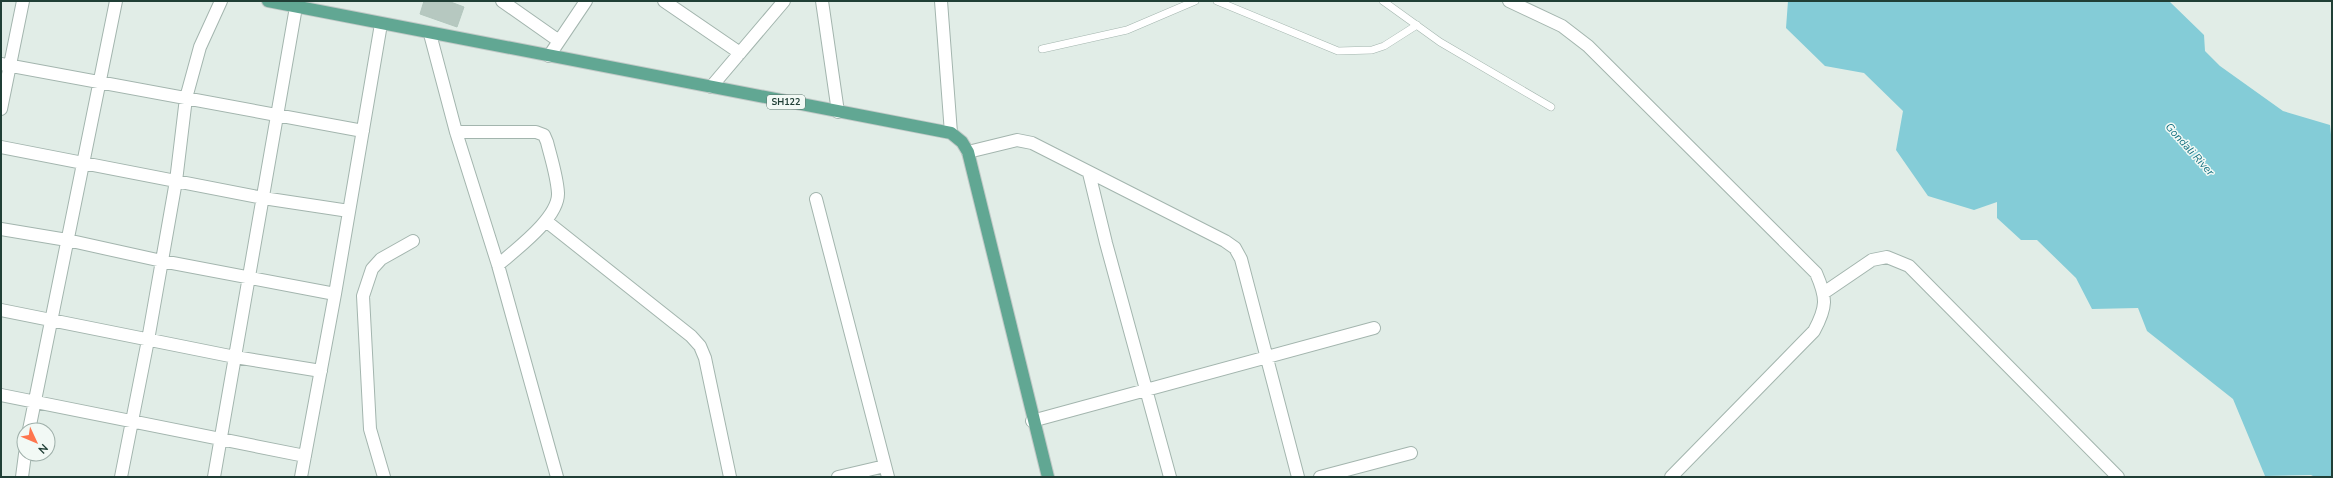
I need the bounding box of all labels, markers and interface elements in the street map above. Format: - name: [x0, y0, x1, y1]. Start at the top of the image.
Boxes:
- road number: SH122: [767, 95, 805, 109]
- water label: Gondali River: [2162, 120, 2218, 180]
- north arrow: [16, 422, 56, 462]
- text: N: [35, 440, 51, 457]

